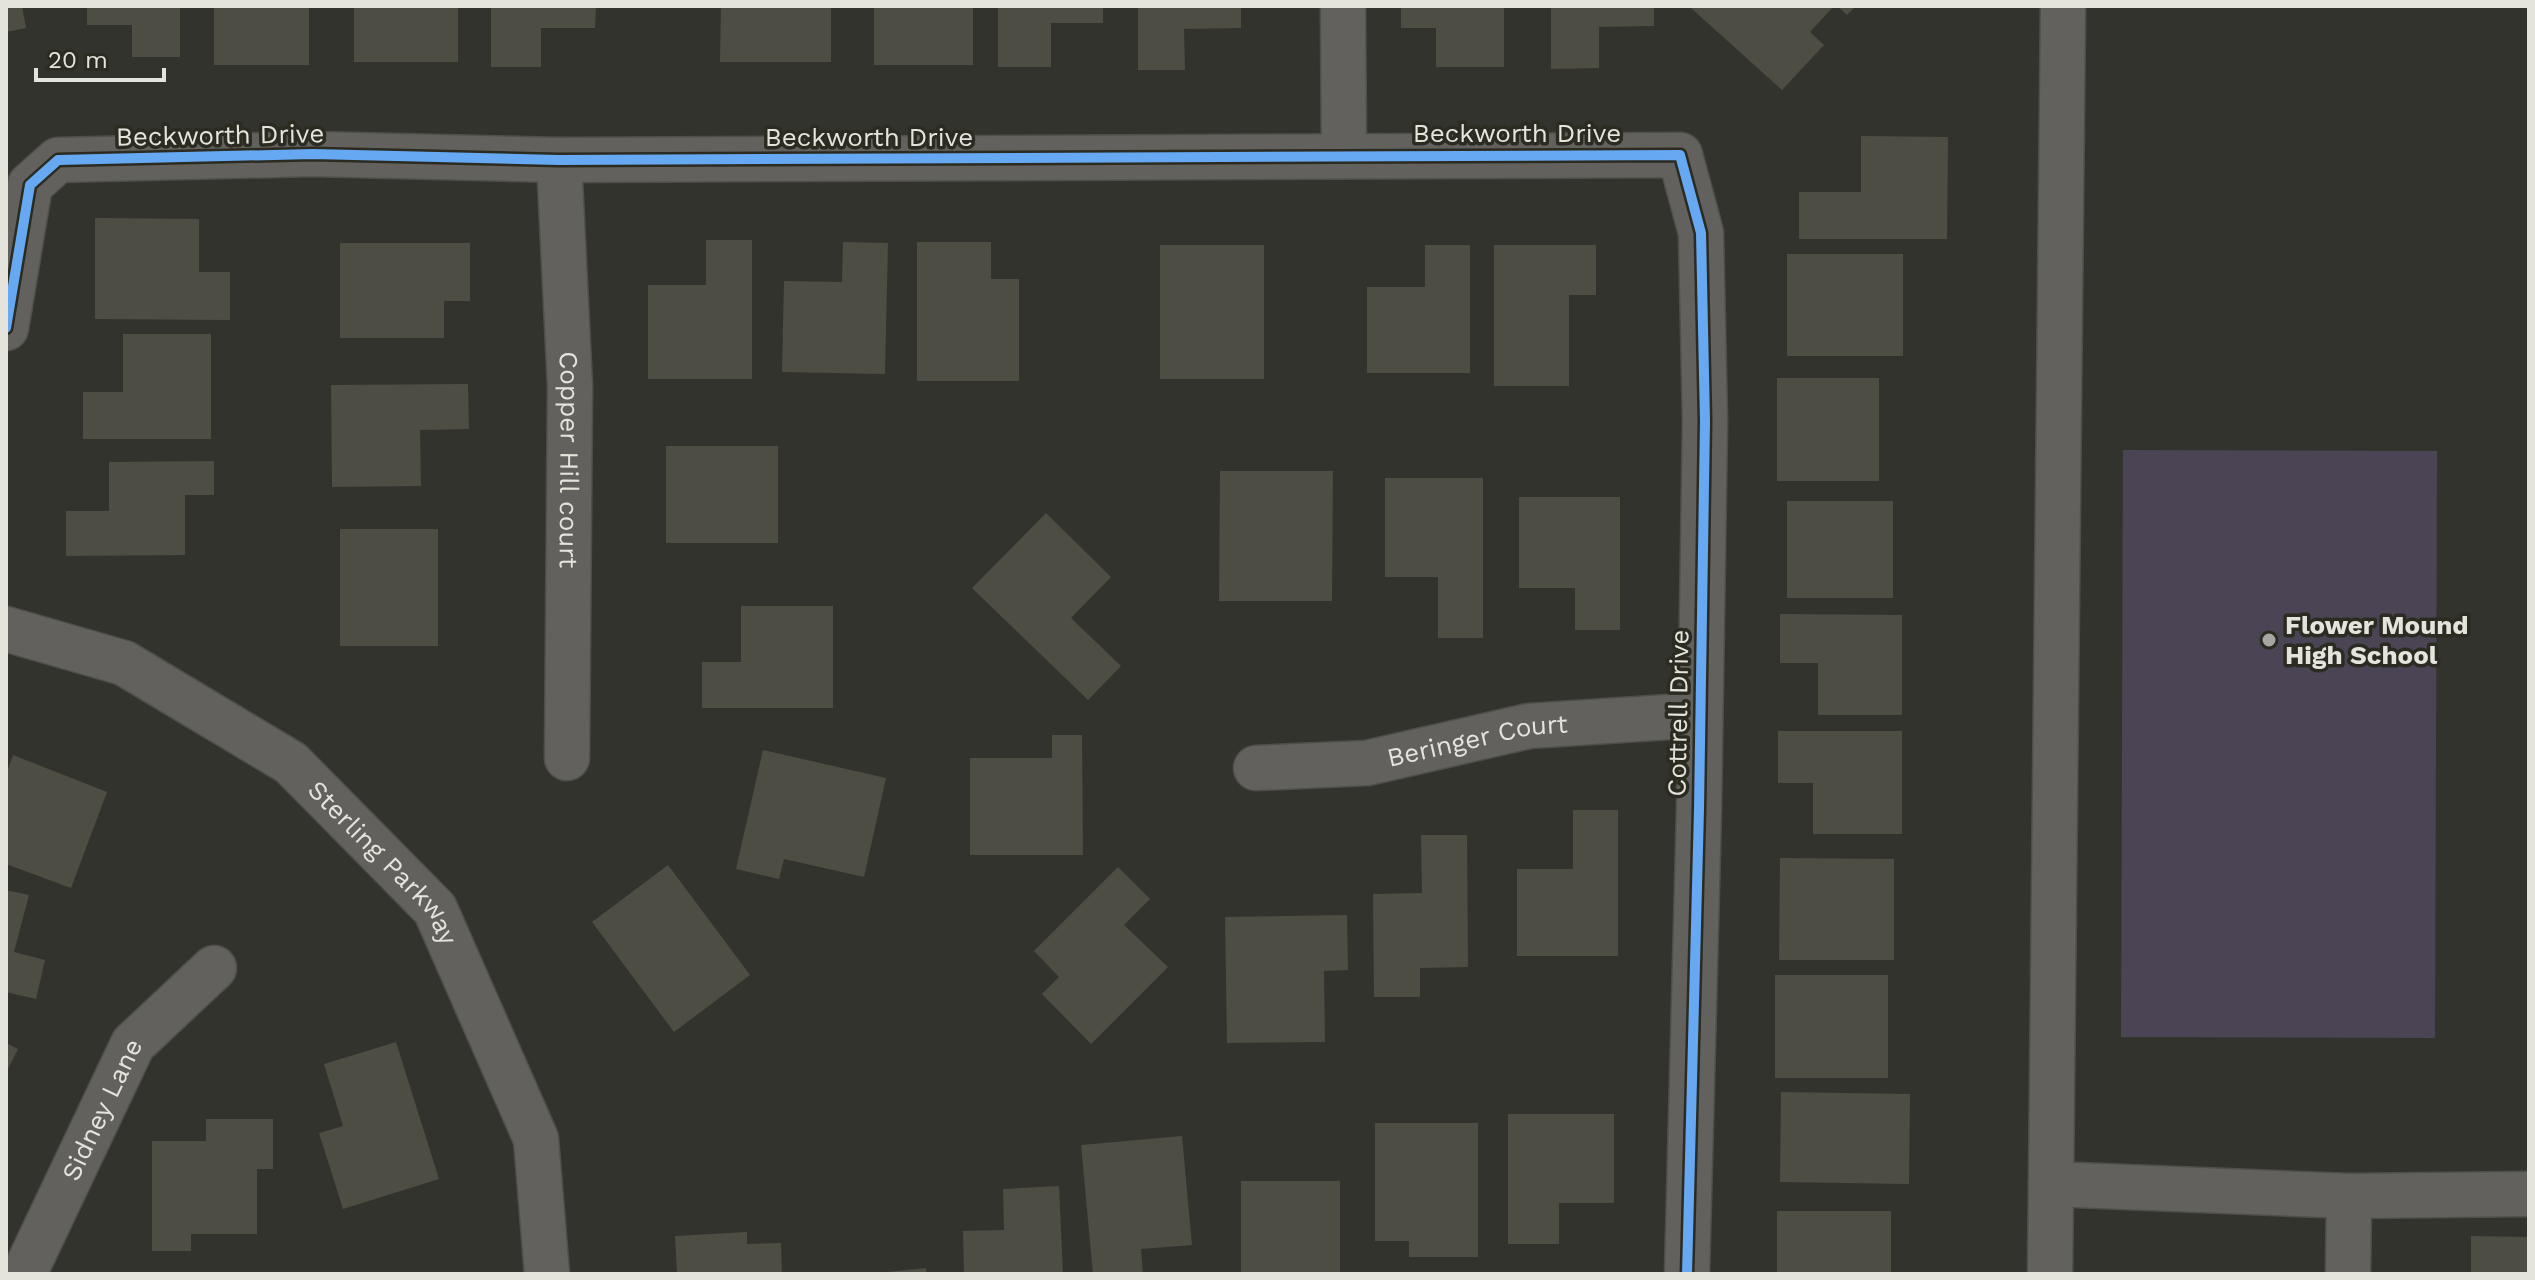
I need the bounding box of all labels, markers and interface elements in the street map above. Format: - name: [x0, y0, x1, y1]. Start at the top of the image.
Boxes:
- scale bar: [36, 32, 164, 82]
- text: 20 m: [48, 46, 108, 74]
- street label: Beckworth Drive: [115, 118, 325, 152]
- street label: Beckworth Drive: [1413, 118, 1621, 148]
- street label: Beckworth Drive: [765, 122, 973, 152]
- street label: Copper Hill court: [553, 351, 585, 568]
- place label: Flower Mound High School: [2285, 610, 2469, 670]
- street label: Cottrell Drive: [1662, 629, 1694, 797]
- marker: Flower Mound High School: [2260, 631, 2278, 649]
- street label: Beringer Court: [1384, 709, 1569, 773]
- street label: Sterling Parkway: [302, 774, 464, 950]
- street label: Sidney Lane: [56, 1034, 148, 1185]

